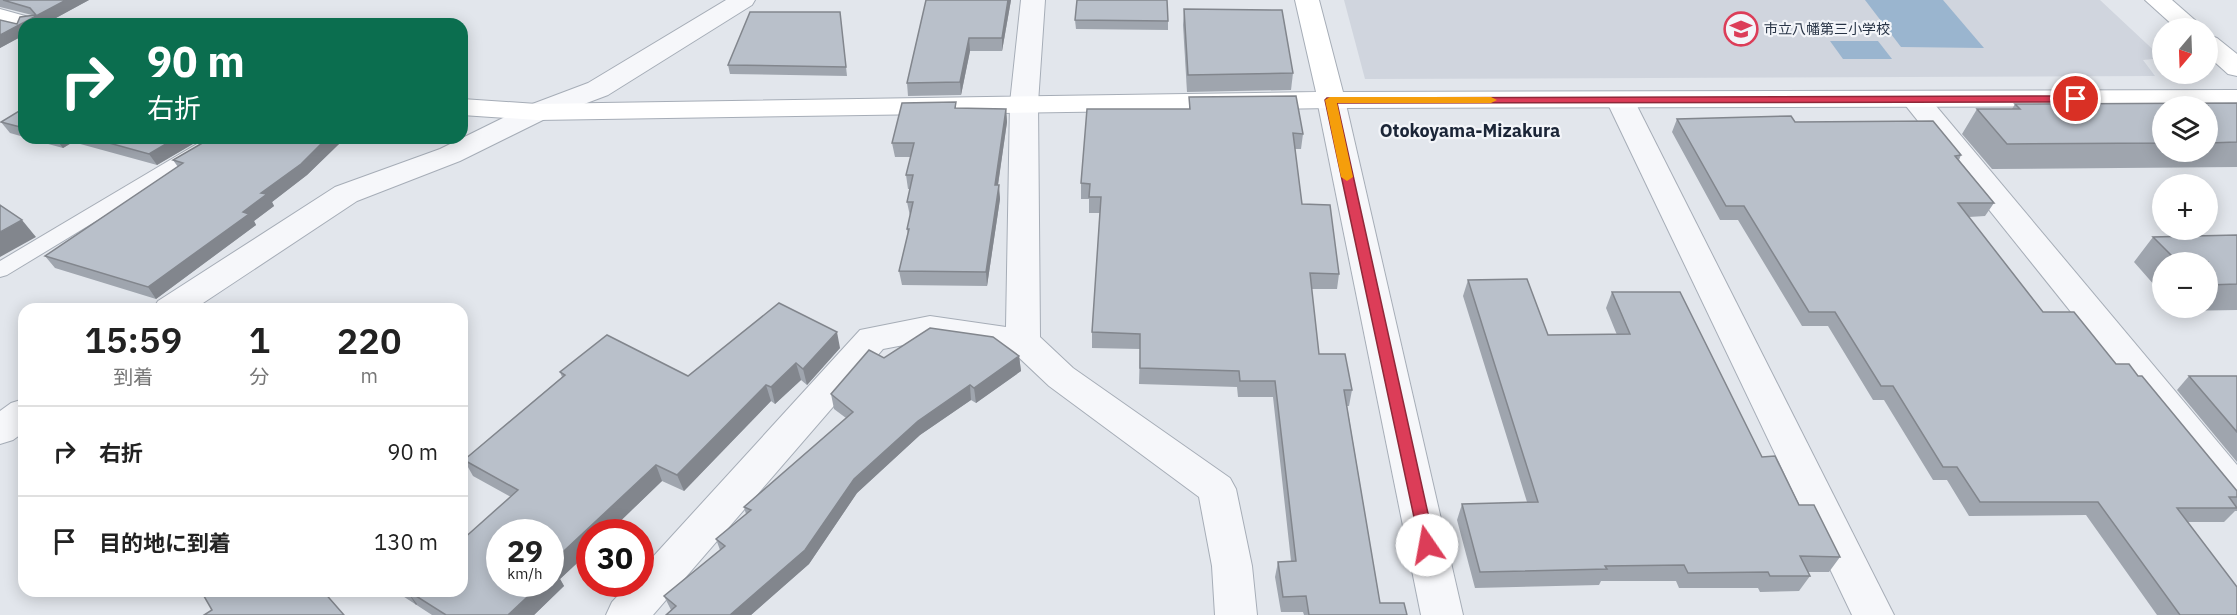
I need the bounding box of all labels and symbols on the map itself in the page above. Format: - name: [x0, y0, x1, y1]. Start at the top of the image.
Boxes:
- school or university icon: 市立八幡第三小学校: [1723, 11, 1759, 47]
- north arrow: [2152, 18, 2218, 84]
- place label: 市立八幡第三小学校: [1764, 20, 1890, 38]
- pin: [2050, 73, 2101, 124]
- district label: Otokoyama-Mizakura: [1380, 119, 1560, 142]
- position arrow: [1395, 513, 1459, 577]
- speed limit sign: 30: [576, 519, 654, 597]

